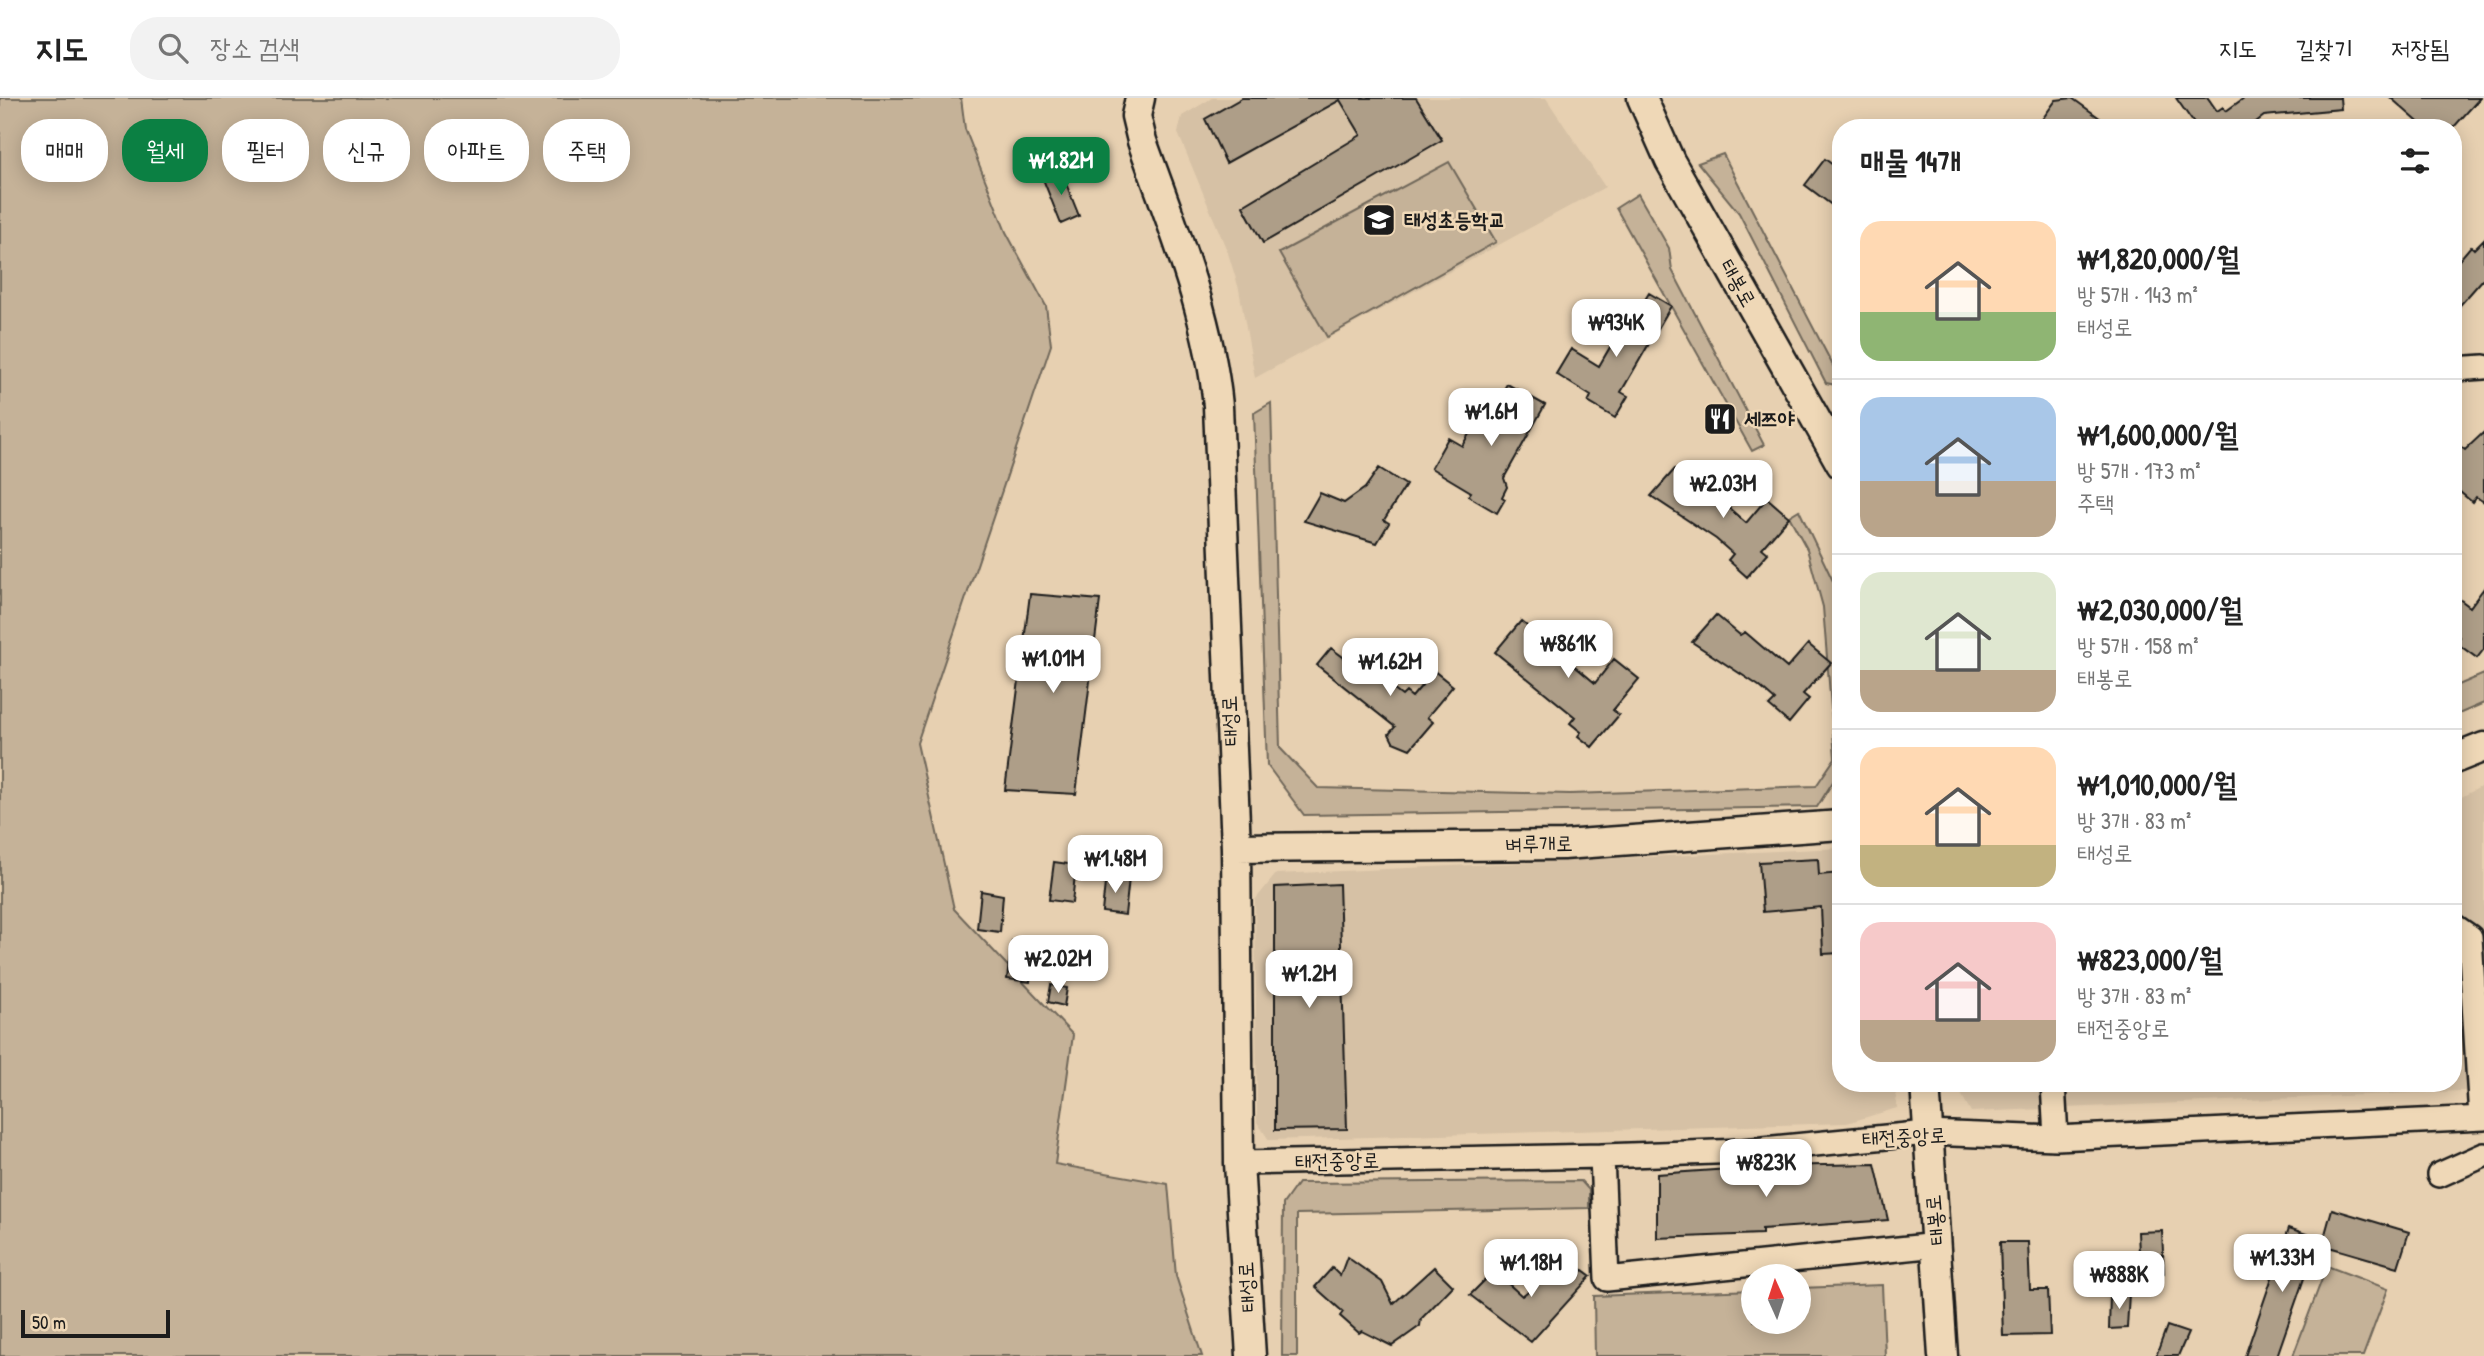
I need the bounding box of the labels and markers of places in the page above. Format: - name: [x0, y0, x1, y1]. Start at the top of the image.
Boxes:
- pin: ₩1.82M: [1004, 138, 1118, 197]
- school or university icon: 태성초등학교: [1360, 201, 1398, 239]
- place label: 태성초등학교: [1404, 205, 1505, 234]
- pin: ₩934K: [1567, 300, 1665, 359]
- pin: ₩1.6M: [1442, 388, 1540, 448]
- restaurant icon: 세쯔야: [1701, 400, 1739, 438]
- place label: 세쯔야: [1744, 404, 1796, 433]
- pin: ₩2.03M: [1666, 460, 1780, 520]
- pin: ₩861K: [1519, 620, 1617, 680]
- pin: ₩1.01M: [996, 636, 1110, 695]
- pin: ₩1.62M: [1333, 638, 1447, 698]
- pin: ₩1.48M: [1058, 836, 1172, 895]
- pin: ₩2.02M: [1001, 936, 1115, 995]
- pin: ₩1.2M: [1260, 950, 1358, 1010]
- pin: ₩823K: [1717, 1140, 1815, 1199]
- pin: ₩1.33M: [2225, 1234, 2339, 1294]
- pin: ₩1.18M: [1474, 1240, 1588, 1299]
- pin: ₩888K: [2070, 1252, 2168, 1311]

